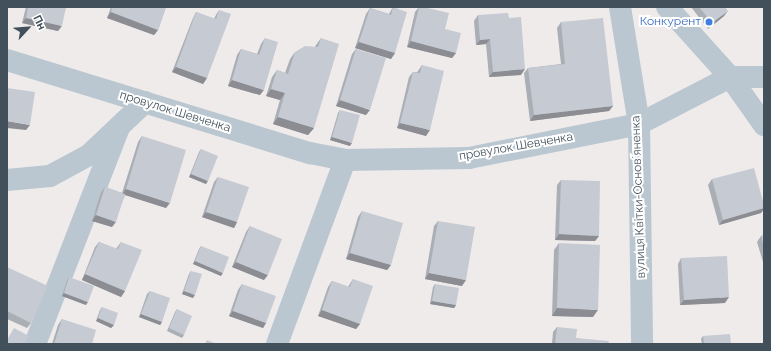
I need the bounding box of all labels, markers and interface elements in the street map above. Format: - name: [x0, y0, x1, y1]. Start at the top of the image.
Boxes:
- north arrow: [8, 8, 48, 48]
- text: Пн: [30, 13, 48, 32]
- place label: Конкурент: [640, 15, 701, 29]
- marker: Конкурент: [704, 17, 714, 27]
- street label: провулок Шевченка: [118, 88, 232, 136]
- street label: вулиця Квітки-Основʼяненка: [629, 115, 649, 279]
- street label: провулок Шевченка: [458, 130, 574, 164]

